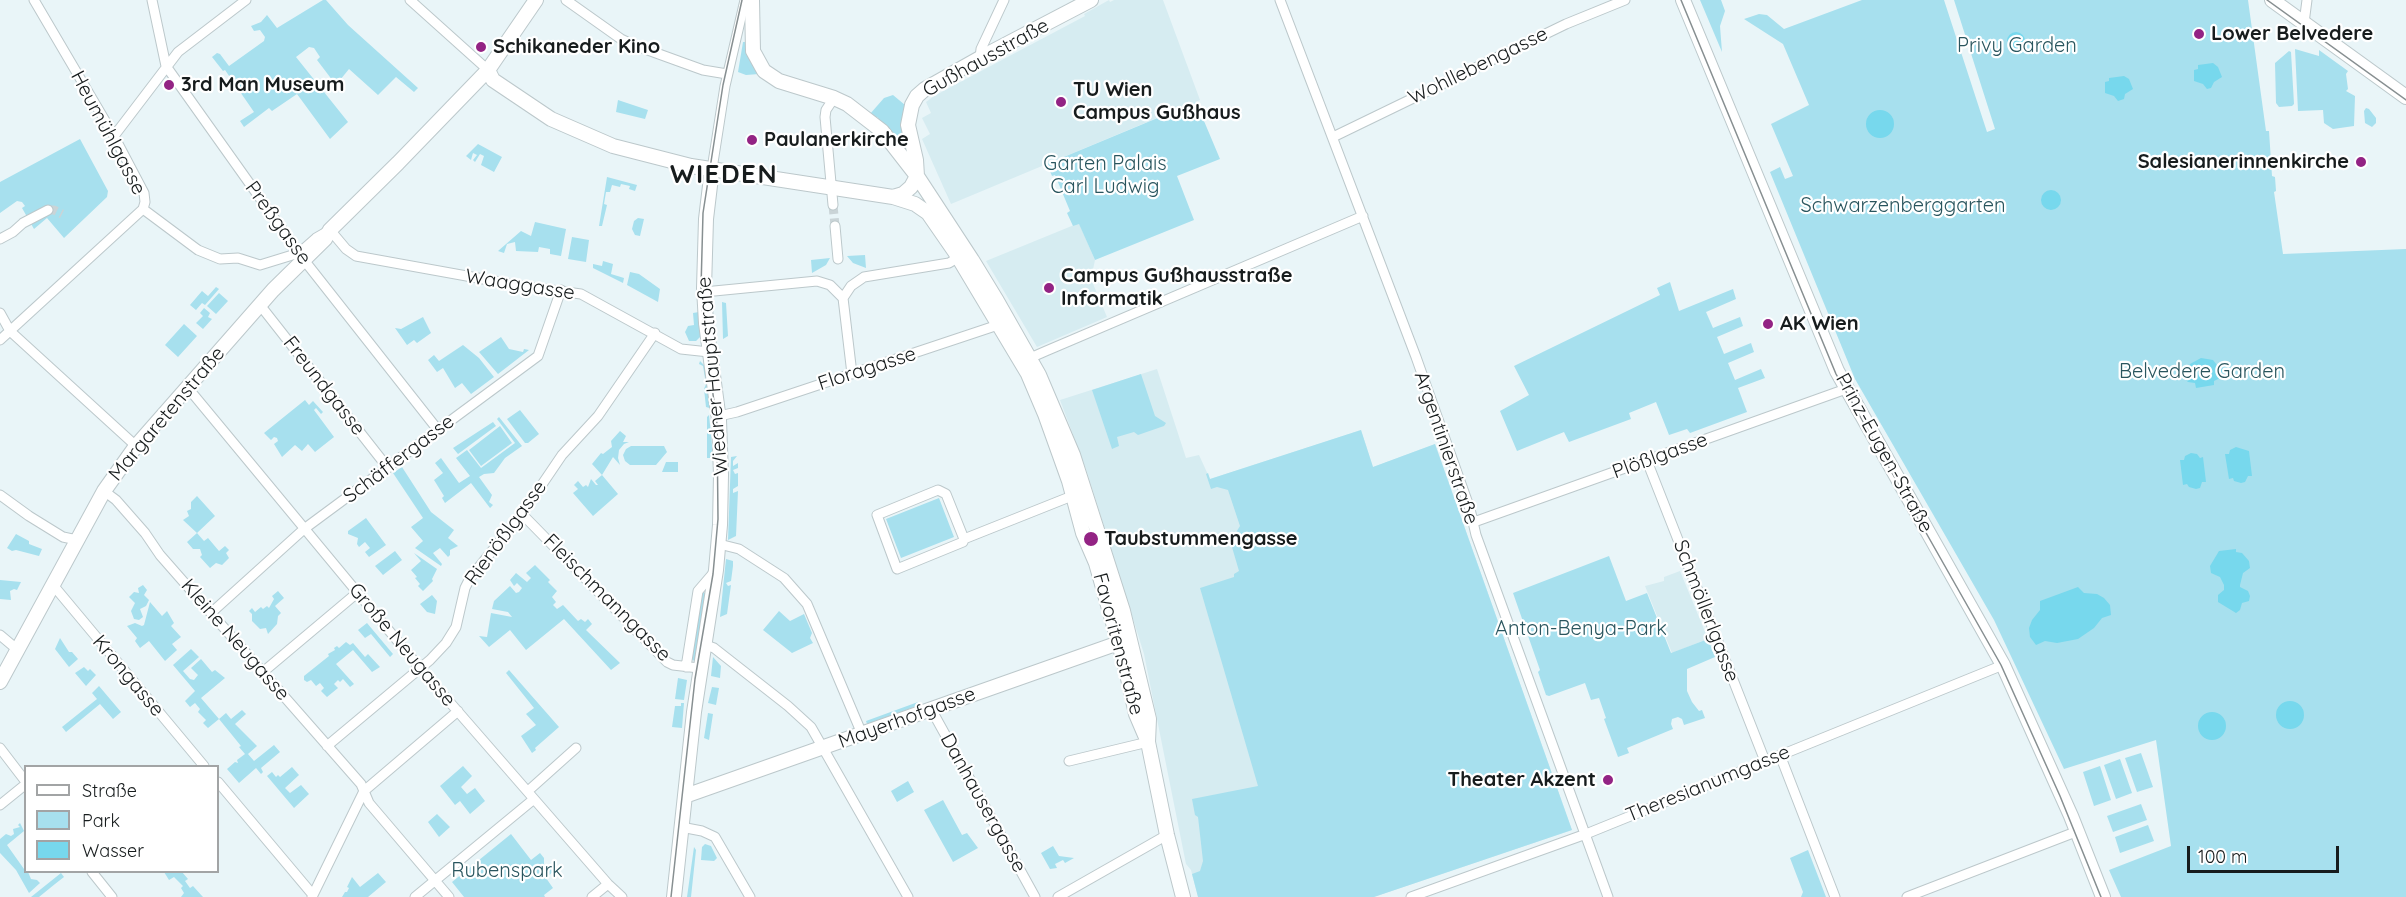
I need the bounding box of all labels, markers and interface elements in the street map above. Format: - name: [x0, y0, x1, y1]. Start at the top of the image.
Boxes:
- street label: Gußhausstraße: [919, 13, 1053, 103]
- street label: Wohllebengasse: [1404, 22, 1552, 110]
- place label: Lower Belvedere: [2211, 22, 2373, 46]
- marker: Lower Belvedere: [2192, 27, 2206, 41]
- park label: Privy Garden: [1957, 34, 2077, 58]
- place label: Schikaneder Kino: [493, 35, 660, 59]
- marker: Schikaneder Kino: [474, 40, 488, 54]
- street label: Heumühlgasse: [65, 67, 151, 199]
- place label: 3rd Man Museum: [181, 73, 344, 97]
- marker: 3rd Man Museum: [162, 78, 176, 92]
- place label: TU Wien Campus Gußhaus: [1073, 78, 1241, 125]
- marker: TU Wien Campus Gußhaus: [1054, 95, 1068, 109]
- place label: Paulanerkirche: [764, 128, 909, 152]
- marker: Paulanerkirche: [745, 133, 759, 147]
- place label: Salesianerinnenkirche: [2138, 150, 2349, 174]
- park label: Garten Palais Carl Ludwig: [1043, 152, 1167, 199]
- marker: Salesianerinnenkirche: [2354, 155, 2368, 169]
- district label: WIEDEN: [670, 159, 778, 191]
- street label: Preßgasse: [240, 177, 316, 269]
- park label: Schwarzenberggarten: [1800, 194, 2006, 218]
- street label: Waaggasse: [463, 264, 577, 306]
- place label: Campus Gußhausstraße Informatik: [1061, 264, 1292, 311]
- street label: Wiedner Hauptstraße: [692, 276, 734, 476]
- marker: Campus Gußhausstraße Informatik: [1042, 281, 1056, 295]
- place label: AK Wien: [1780, 312, 1859, 336]
- marker: AK Wien: [1761, 317, 1775, 331]
- street label: Freundgasse: [278, 332, 370, 440]
- street label: Margaretenstraße: [104, 342, 230, 486]
- street label: Floragasse: [815, 342, 919, 396]
- park label: Belvedere Garden: [2119, 360, 2285, 384]
- street label: Argentinierstraße: [1409, 368, 1483, 528]
- street label: Prinz-Eugen-Straße: [1830, 369, 1938, 537]
- street label: Schäffergasse: [339, 409, 459, 509]
- street label: Plößlgasse: [1609, 428, 1711, 484]
- street label: Rienößlgasse: [460, 476, 552, 590]
- place label: Taubstummengasse: [1104, 527, 1298, 551]
- street label: Fleischmanngasse: [538, 529, 676, 667]
- marker: Taubstummengasse: [1082, 530, 1100, 548]
- street label: Schmöllerlgasse: [1668, 537, 1744, 685]
- street label: Favoritenstraße: [1088, 570, 1148, 718]
- street label: Kleine Neugasse: [176, 574, 294, 706]
- street label: Große Neugasse: [343, 578, 461, 712]
- park label: Anton-Benya-Park: [1495, 617, 1667, 641]
- street label: Krongasse: [87, 630, 169, 722]
- street label: Mayerhofgasse: [835, 682, 979, 754]
- street label: Danhausergasse: [935, 729, 1031, 877]
- street label: Theresianumgasse: [1622, 740, 1794, 828]
- legend: [24, 765, 219, 873]
- place label: Theater Akzent: [1448, 768, 1596, 792]
- marker: Theater Akzent: [1601, 773, 1615, 787]
- text: Straße: [82, 779, 137, 802]
- text: Park: [82, 809, 120, 832]
- scale bar: [2190, 834, 2342, 872]
- text: Wasser: [82, 839, 144, 862]
- text: 100 m: [2198, 845, 2247, 868]
- park label: Rubenspark: [451, 859, 563, 883]

